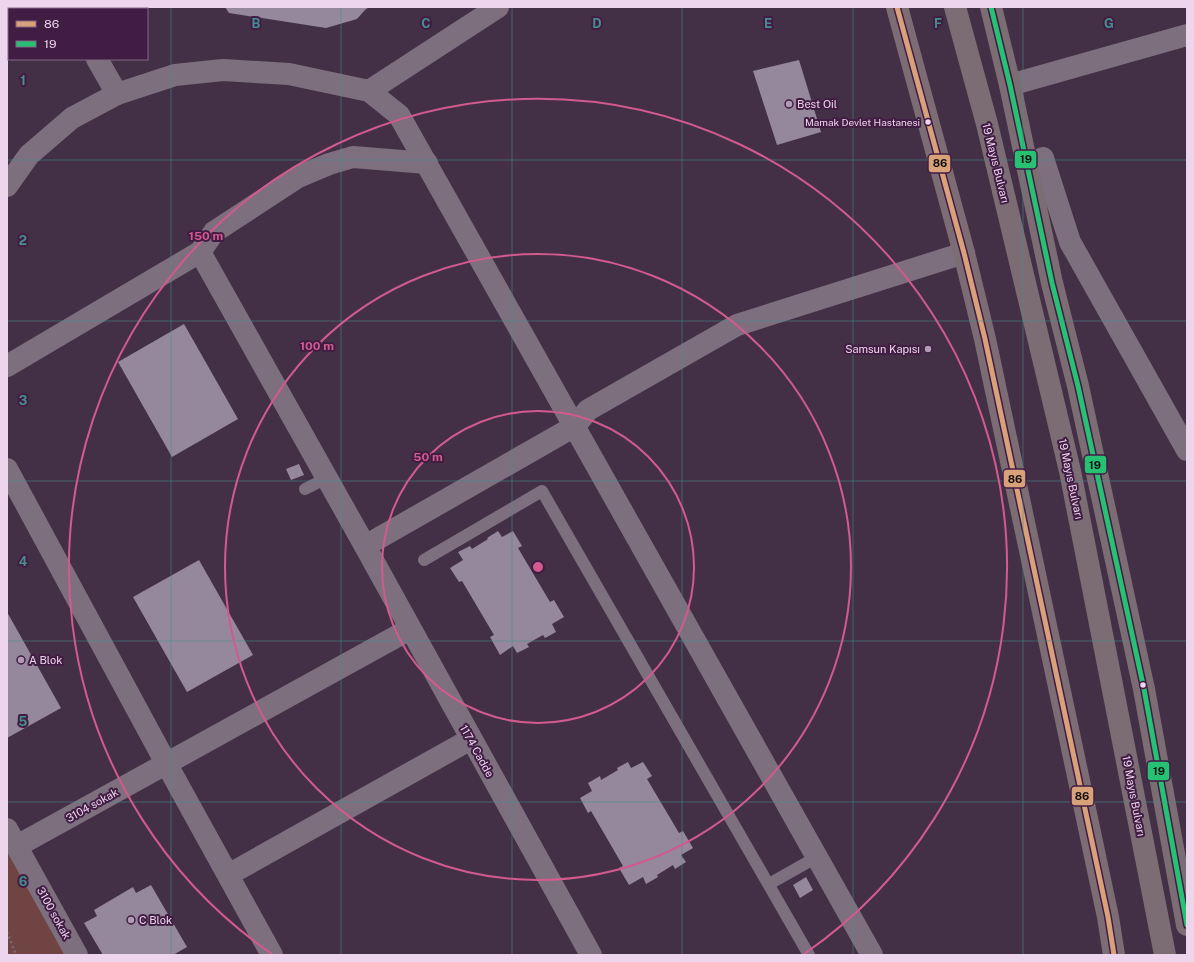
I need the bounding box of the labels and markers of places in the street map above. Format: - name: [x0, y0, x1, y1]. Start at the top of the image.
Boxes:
- place label: Best Oil: [797, 98, 837, 110]
- marker: Best Oil: [784, 99, 794, 109]
- place label: Mamak Devlet Hastanesi: [805, 116, 920, 128]
- marker: Mamak Devlet Hastanesi: [923, 117, 933, 127]
- place label: Samsun Kapısı: [845, 343, 920, 355]
- marker: Samsun Kapısı: [923, 344, 933, 354]
- centre of rings: [531, 560, 545, 574]
- place label: A Blok: [29, 654, 62, 666]
- marker: A Blok: [16, 655, 26, 665]
- unlabelled marker: [1138, 680, 1148, 690]
- place label: C Blok: [139, 914, 172, 926]
- marker: C Blok: [126, 915, 136, 925]

